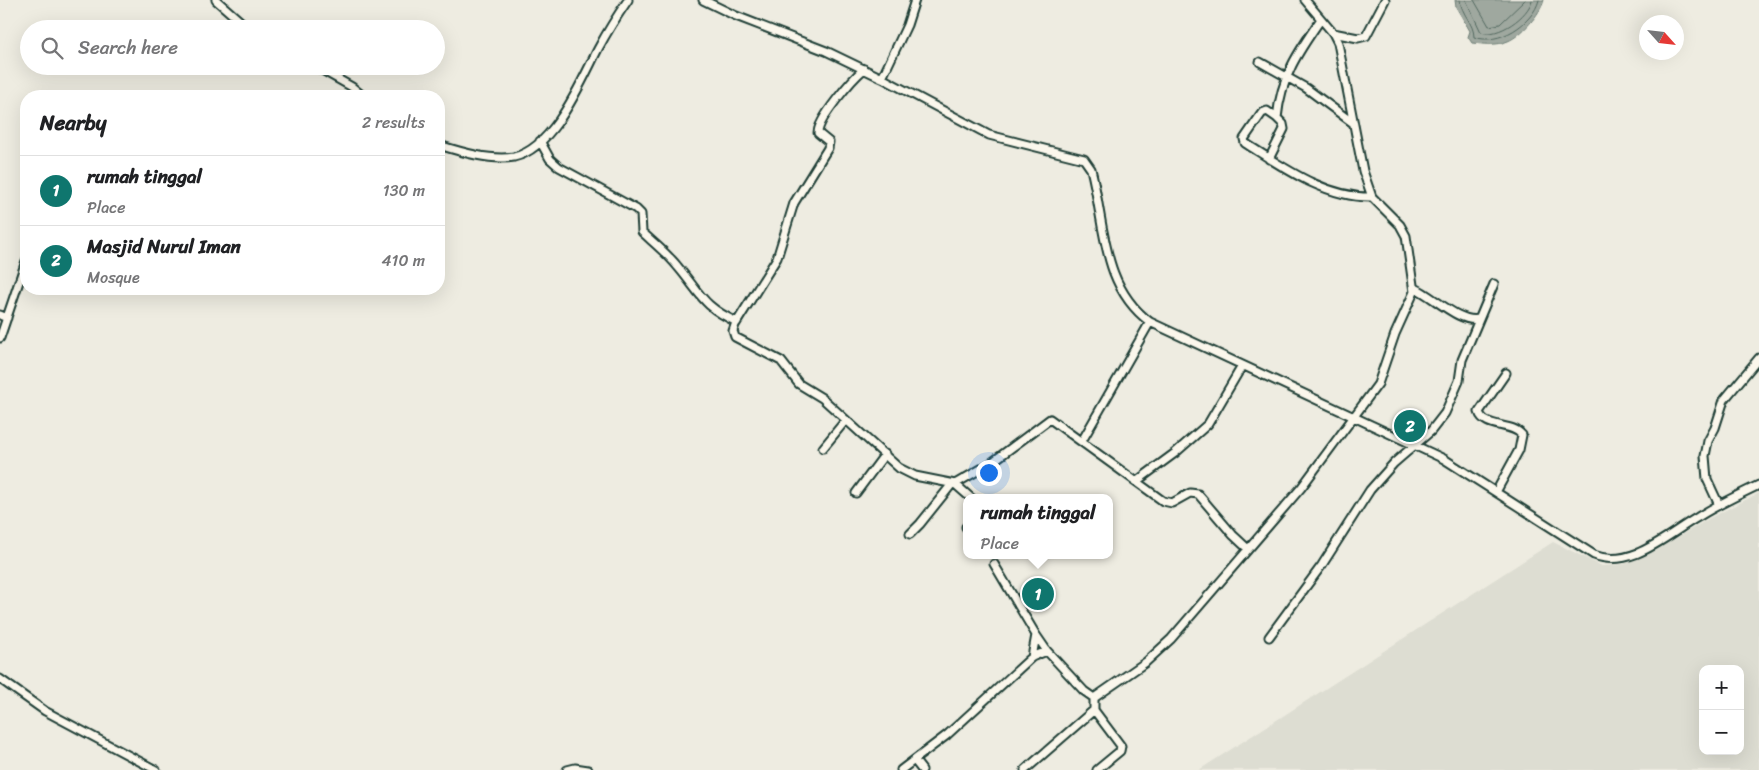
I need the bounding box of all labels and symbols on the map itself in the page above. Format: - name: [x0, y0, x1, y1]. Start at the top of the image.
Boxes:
- north arrow: [1639, 15, 1684, 60]
- pin: 2: [1394, 407, 1426, 445]
- your location: [976, 460, 1002, 486]
- pin: 1: [1022, 575, 1054, 613]

